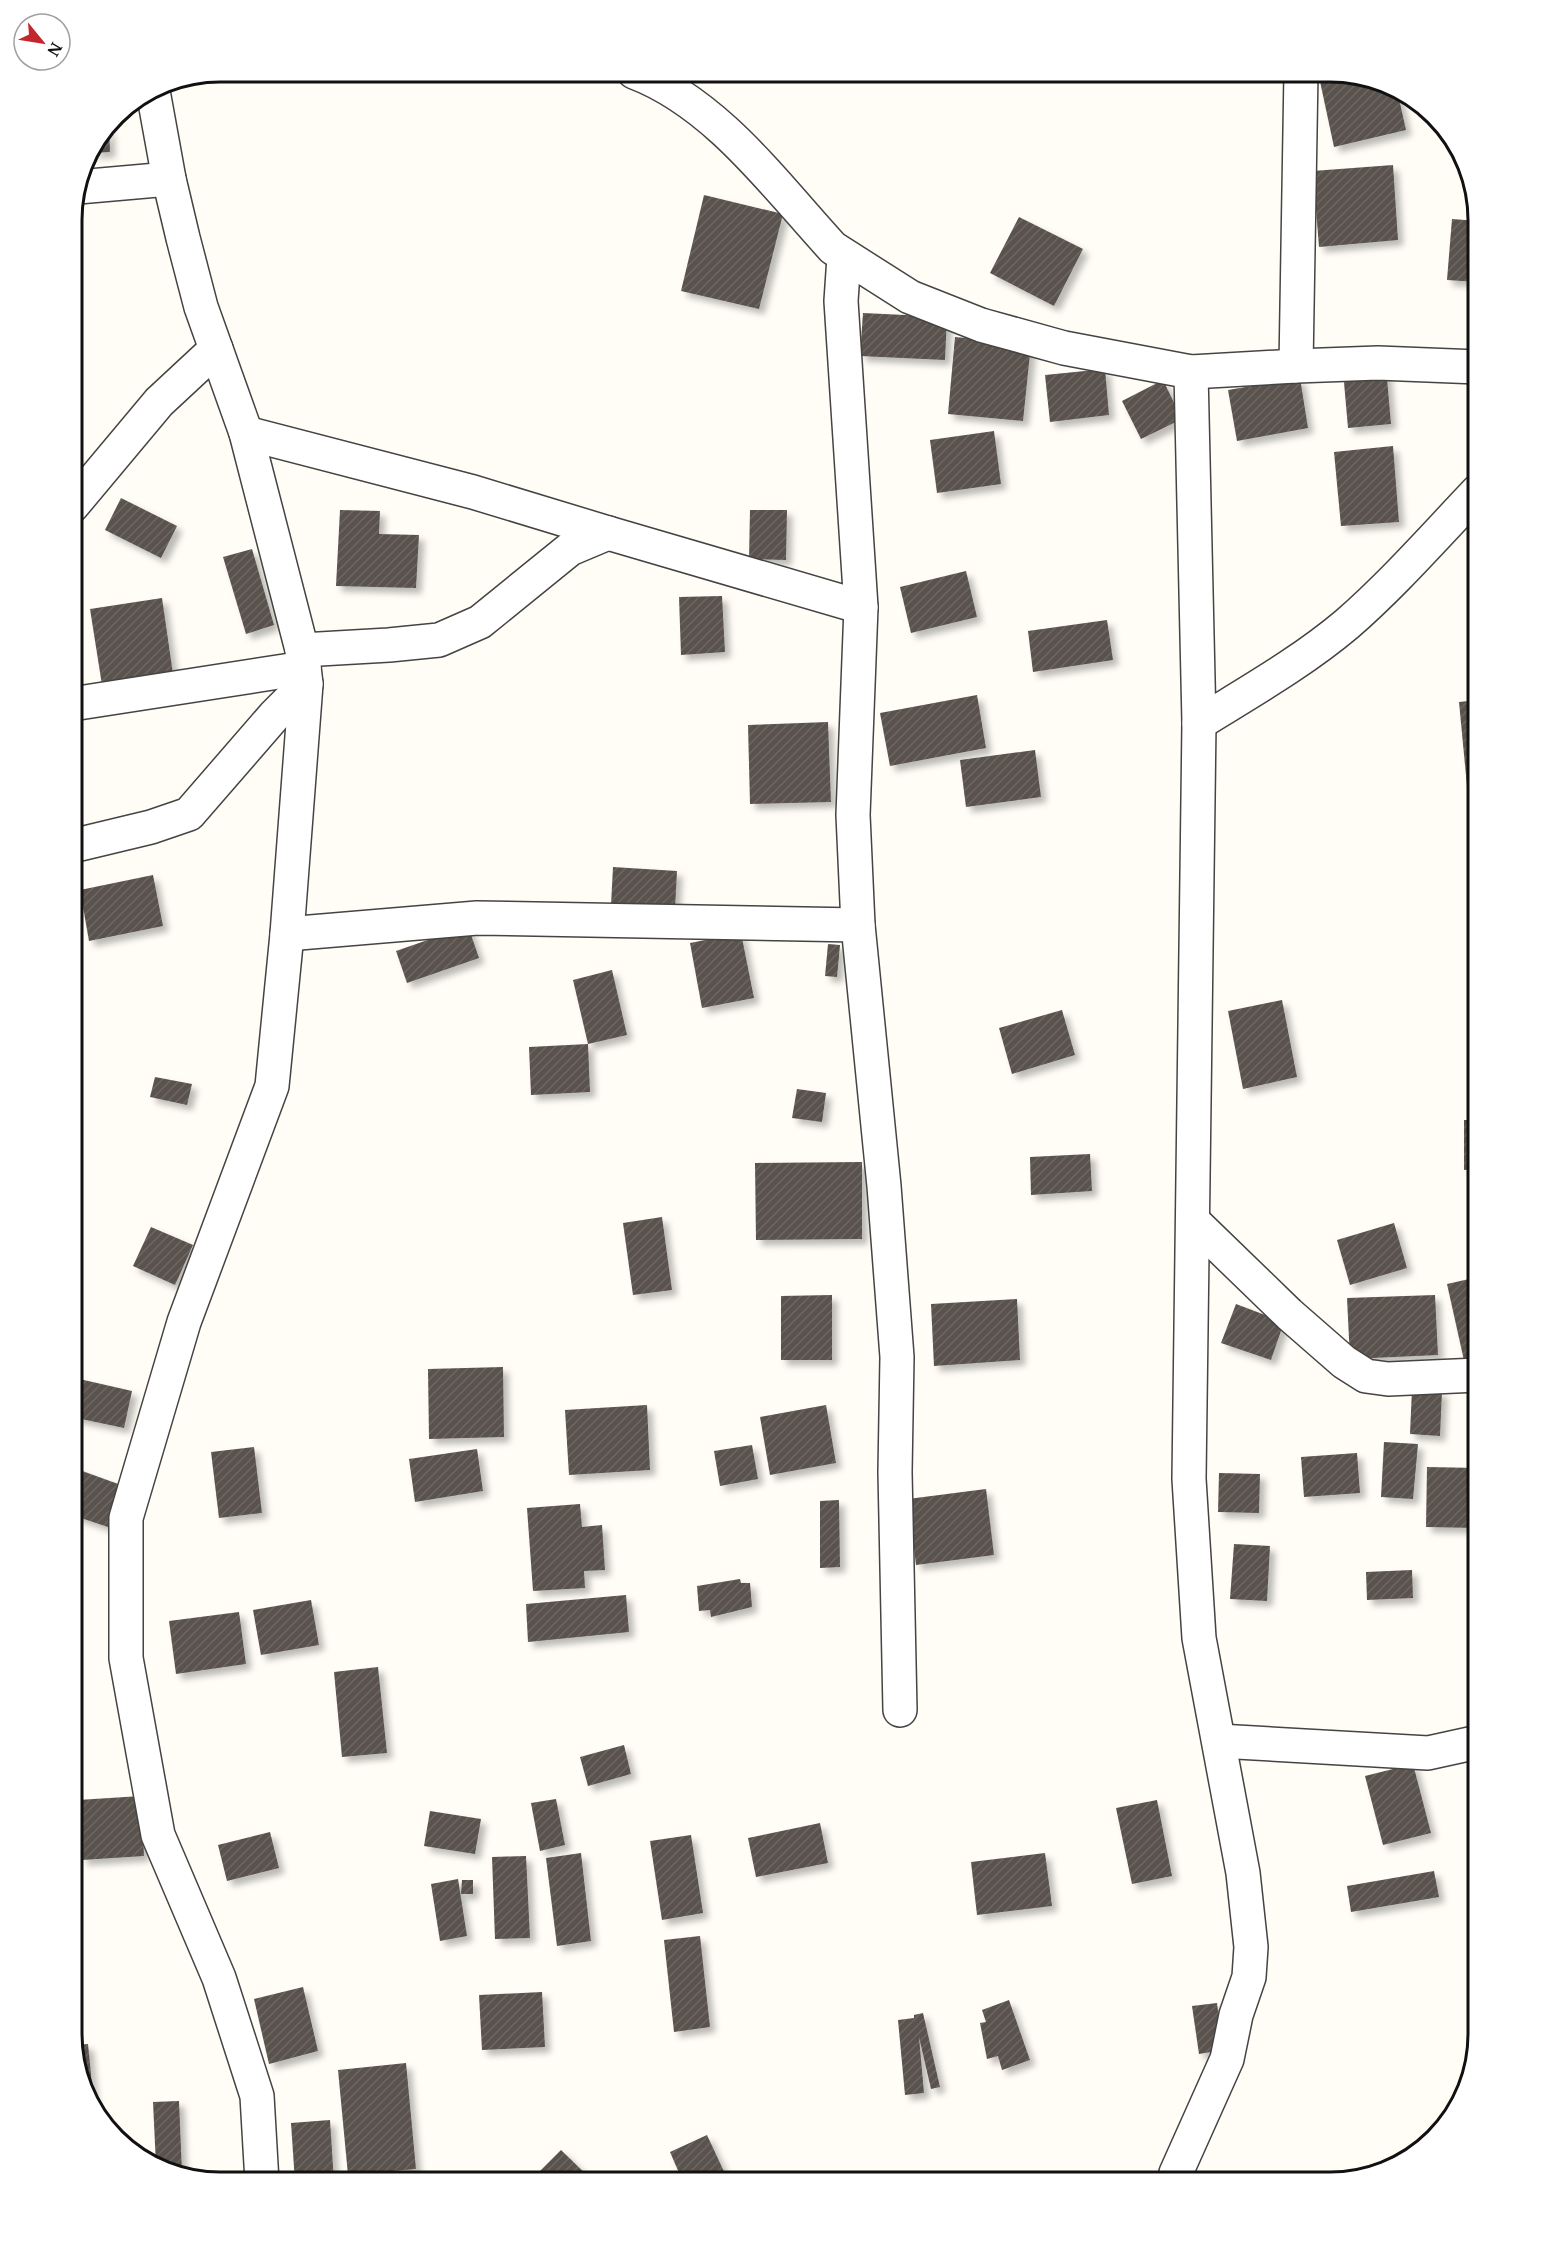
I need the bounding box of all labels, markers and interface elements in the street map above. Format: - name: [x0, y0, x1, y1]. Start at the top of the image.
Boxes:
- north arrow: [12, 12, 72, 72]
- text: N: [42, 39, 68, 61]

